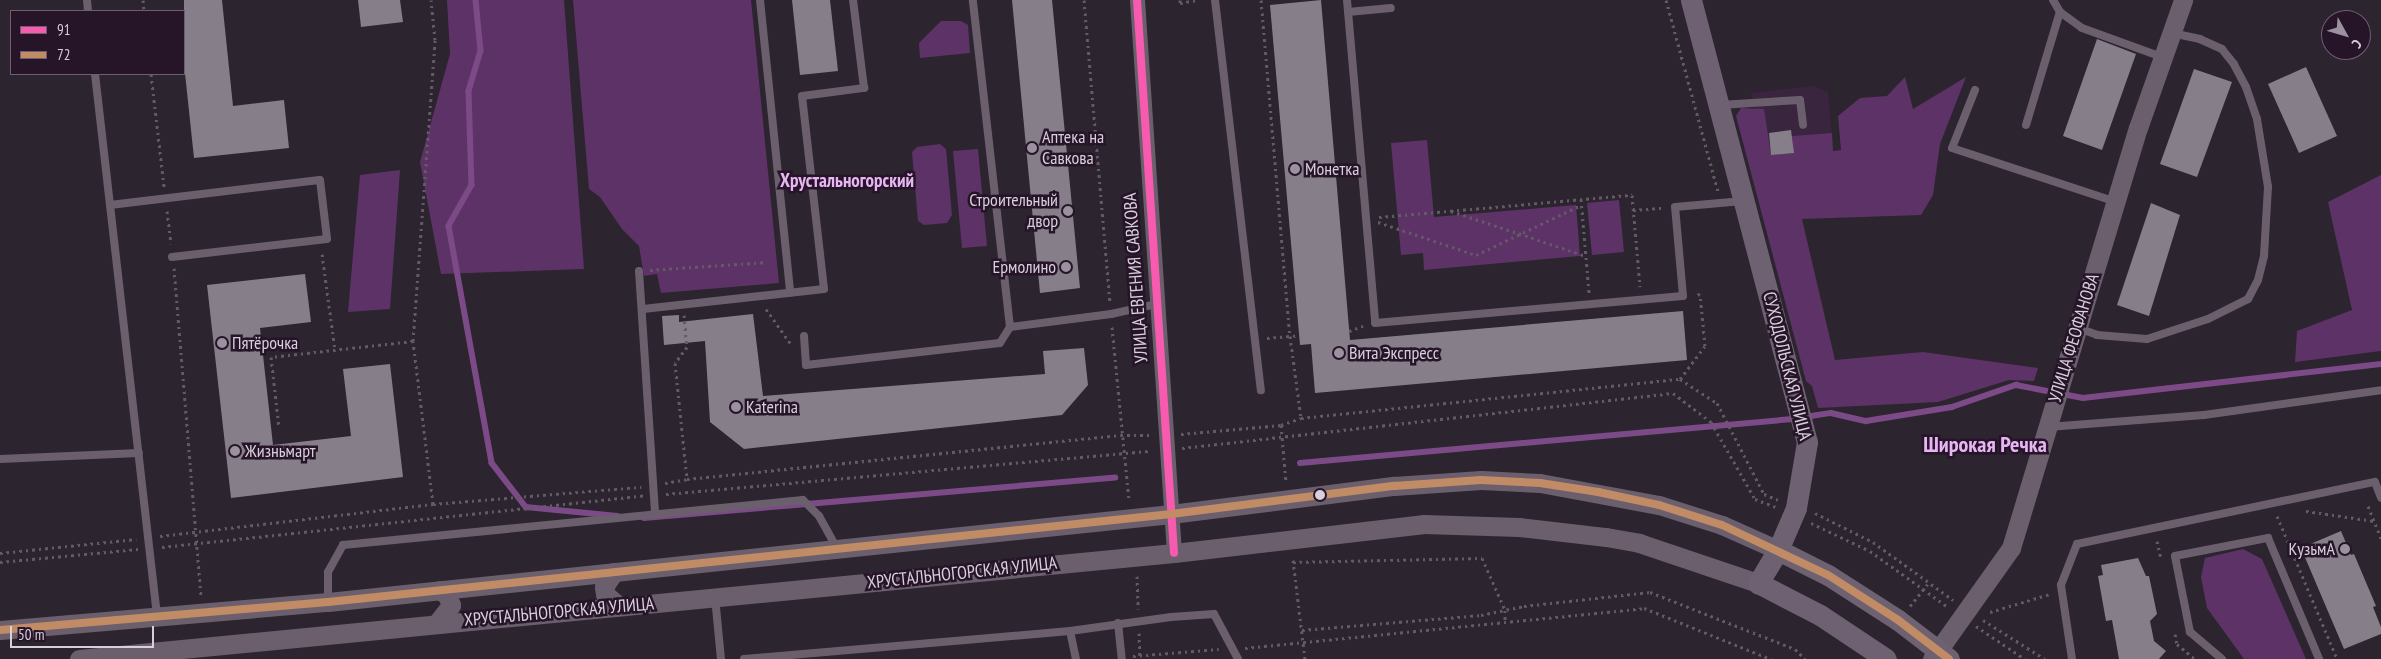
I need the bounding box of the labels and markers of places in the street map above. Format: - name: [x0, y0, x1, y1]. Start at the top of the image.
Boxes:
- place label: Аптека на Савкова: [1042, 127, 1104, 170]
- marker: Аптека на Савкова: [1026, 142, 1038, 154]
- place label: Монетка: [1305, 158, 1359, 180]
- marker: Монетка: [1289, 163, 1301, 175]
- place label: Строительный двор: [969, 190, 1058, 232]
- marker: Строительный двор: [1062, 205, 1074, 217]
- place label: Ермолино: [992, 256, 1056, 278]
- marker: Ермолино: [1060, 261, 1072, 273]
- place label: Пятёрочка: [232, 332, 298, 354]
- marker: Пятёрочка: [216, 337, 228, 349]
- place label: Вита Экспресс: [1349, 342, 1439, 364]
- marker: Вита Экспресс: [1333, 347, 1345, 359]
- place label: Katerina: [746, 396, 798, 418]
- marker: Katerina: [730, 401, 742, 413]
- place label: Жизньмарт: [245, 440, 316, 462]
- marker: Жизньмарт: [229, 445, 241, 457]
- unlabelled marker: [1315, 490, 1325, 500]
- place label: КузьмА: [2288, 538, 2335, 560]
- marker: КузьмА: [2339, 543, 2351, 555]

